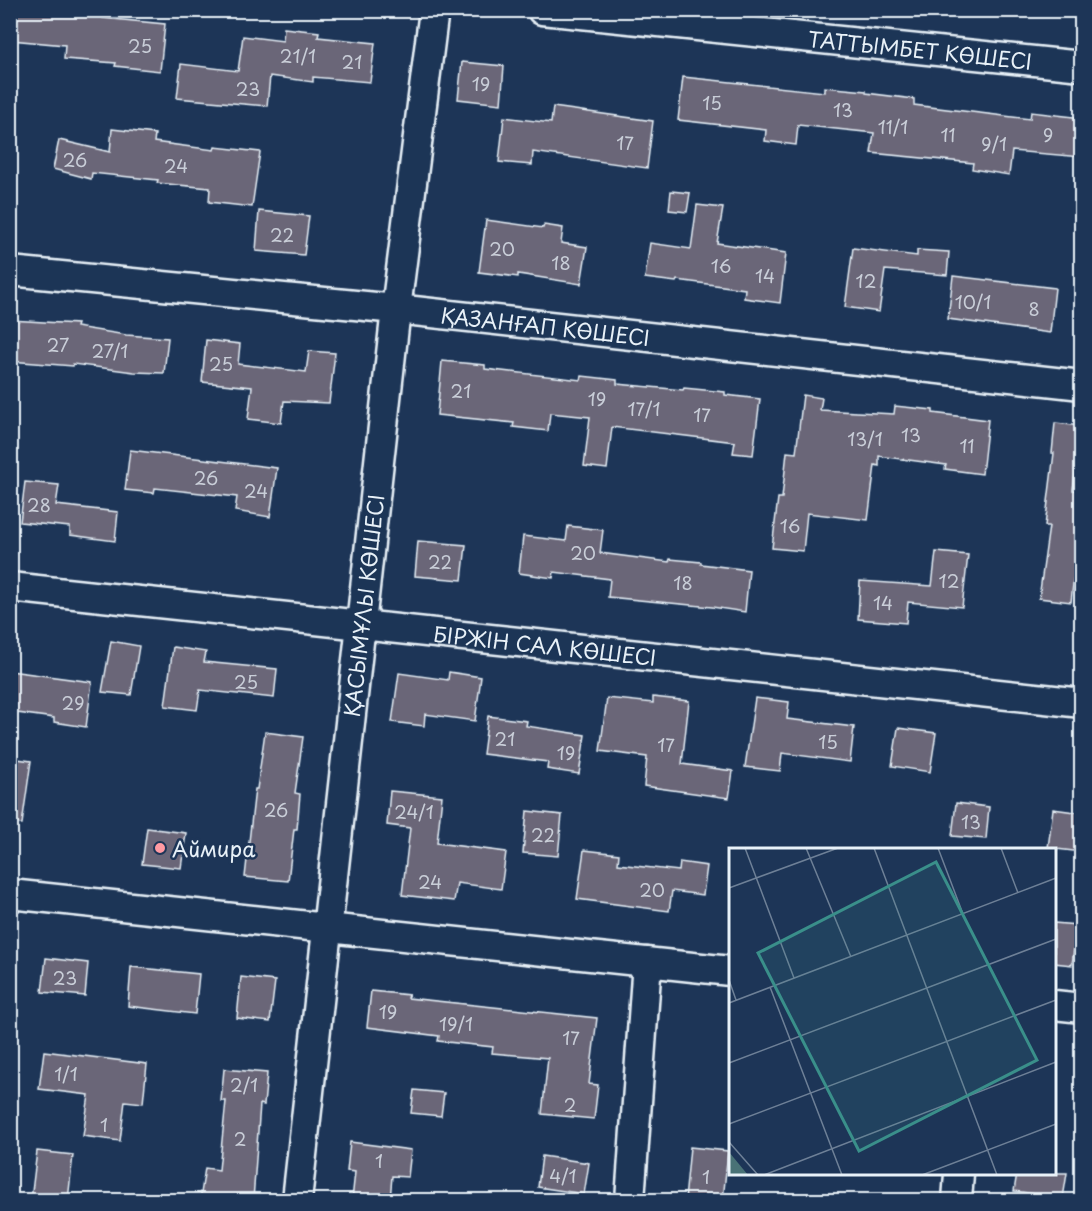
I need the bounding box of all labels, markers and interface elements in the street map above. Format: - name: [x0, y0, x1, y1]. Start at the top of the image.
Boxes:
- street label: ТАТТЫМБЕТ КӨШЕСІ: [806, 22, 1033, 77]
- house number: 25: [128, 32, 152, 59]
- house number: 21/1: [280, 42, 316, 69]
- house number: 21: [342, 48, 362, 75]
- house number: 19: [472, 70, 490, 97]
- house number: 23: [236, 75, 260, 102]
- house number: 15: [702, 89, 722, 116]
- house number: 13: [833, 96, 853, 123]
- house number: 11/1: [878, 113, 908, 140]
- house number: 11: [940, 121, 956, 148]
- house number: 9: [1043, 121, 1053, 148]
- house number: 17: [616, 129, 634, 156]
- house number: 9/1: [981, 130, 1007, 157]
- house number: 26: [63, 146, 87, 173]
- house number: 24: [164, 152, 188, 179]
- house number: 22: [270, 221, 294, 248]
- house number: 20: [489, 235, 515, 262]
- house number: 18: [551, 249, 571, 276]
- house number: 16: [711, 252, 731, 279]
- house number: 14: [755, 262, 775, 289]
- house number: 12: [856, 267, 876, 294]
- house number: 10/1: [955, 288, 991, 315]
- house number: 8: [1028, 295, 1040, 322]
- street label: ҚАЗАНҒАП КӨШЕСІ: [439, 298, 651, 353]
- house number: 27: [47, 331, 69, 358]
- house number: 27/1: [92, 337, 128, 364]
- house number: 25: [209, 350, 233, 377]
- house number: 21: [451, 377, 471, 404]
- house number: 19: [588, 385, 606, 412]
- house number: 17/1: [627, 395, 661, 422]
- house number: 17: [693, 401, 711, 428]
- house number: 13: [901, 421, 921, 448]
- house number: 13/1: [847, 425, 883, 452]
- house number: 11: [959, 432, 975, 459]
- house number: 26: [194, 464, 218, 491]
- house number: 24: [244, 477, 268, 504]
- house number: 28: [27, 491, 51, 518]
- street label: ҚАСЫМҰЛЫ КӨШЕСІ: [335, 493, 391, 719]
- house number: 16: [780, 512, 800, 539]
- house number: 20: [570, 539, 596, 566]
- house number: 22: [428, 548, 452, 575]
- house number: 12: [939, 567, 959, 594]
- house number: 18: [673, 569, 693, 596]
- house number: 14: [873, 589, 893, 616]
- street label: БІРЖІН САЛ КӨШЕСІ: [432, 617, 658, 673]
- house number: 25: [234, 668, 258, 695]
- house number: 29: [62, 689, 84, 716]
- house number: 21: [495, 725, 515, 752]
- house number: 15: [818, 728, 838, 755]
- house number: 17: [657, 731, 675, 758]
- house number: 19: [557, 739, 575, 766]
- house number: 26: [264, 796, 288, 823]
- house number: 24/1: [394, 798, 434, 825]
- house number: 13: [961, 808, 981, 835]
- house number: 22: [531, 821, 555, 848]
- place label: Аймира: [172, 832, 256, 864]
- marker: Аймира: [153, 841, 167, 855]
- inset map: [729, 848, 1056, 1175]
- house number: 24: [418, 868, 442, 895]
- house number: 20: [639, 876, 665, 903]
- house number: 23: [53, 964, 77, 991]
- house number: 19: [379, 998, 397, 1025]
- house number: 19/1: [439, 1010, 473, 1037]
- house number: 17: [562, 1024, 580, 1051]
- house number: 1/1: [54, 1060, 78, 1087]
- house number: 2/1: [230, 1071, 258, 1098]
- house number: 2: [564, 1091, 576, 1118]
- house number: 1: [100, 1111, 108, 1138]
- house number: 2: [234, 1125, 246, 1152]
- house number: 1: [375, 1147, 383, 1174]
- house number: 4/1: [549, 1162, 577, 1189]
- house number: 1: [702, 1163, 710, 1190]

